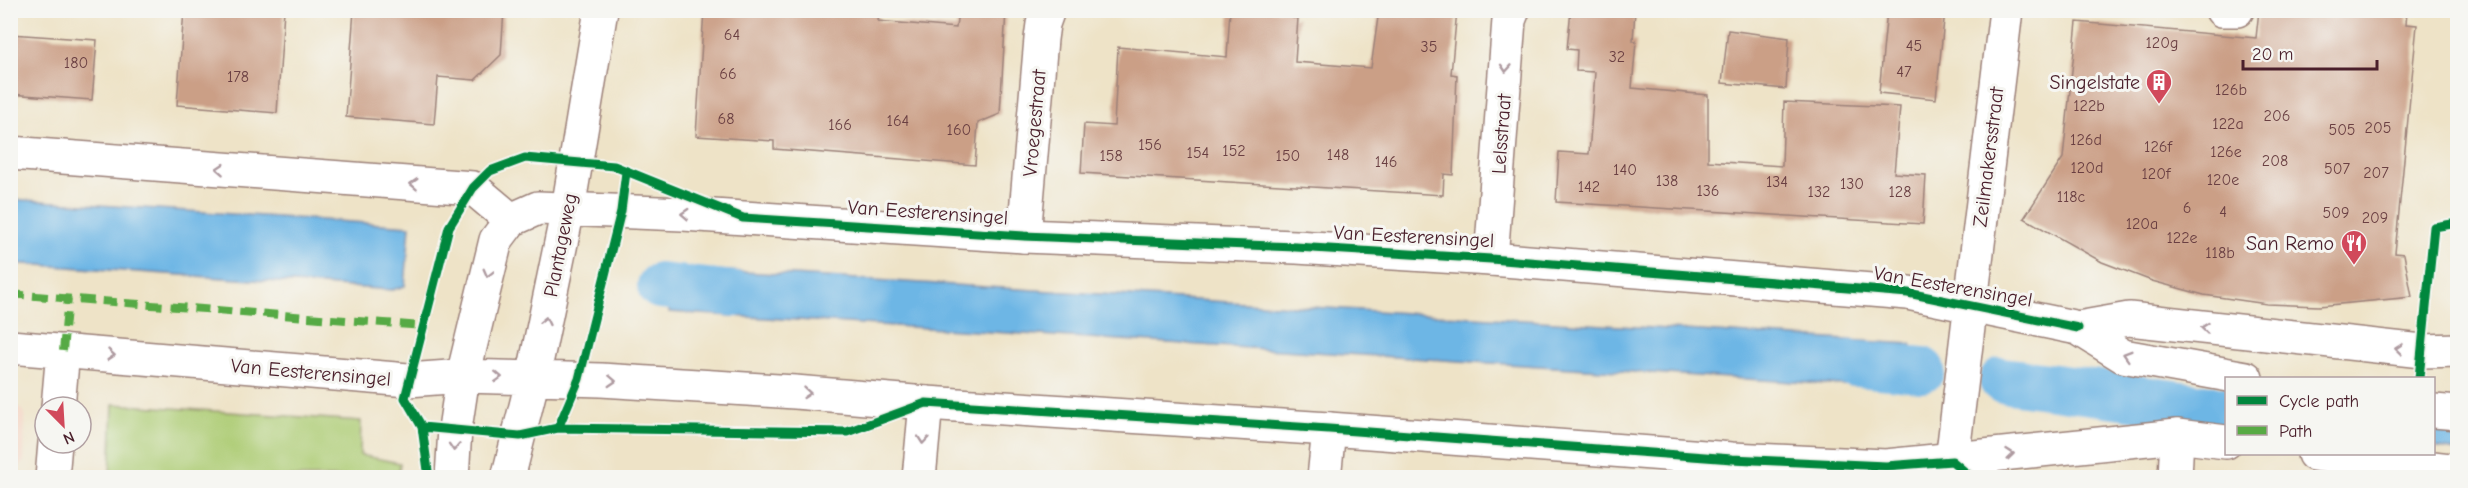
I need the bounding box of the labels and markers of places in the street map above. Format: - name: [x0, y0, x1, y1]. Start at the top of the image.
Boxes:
- building icon: Singelstate: [2144, 67, 2174, 105]
- place label: Singelstate: [2049, 71, 2140, 94]
- restaurant icon: San Remo: [2339, 228, 2369, 266]
- place label: San Remo: [2246, 232, 2334, 255]

